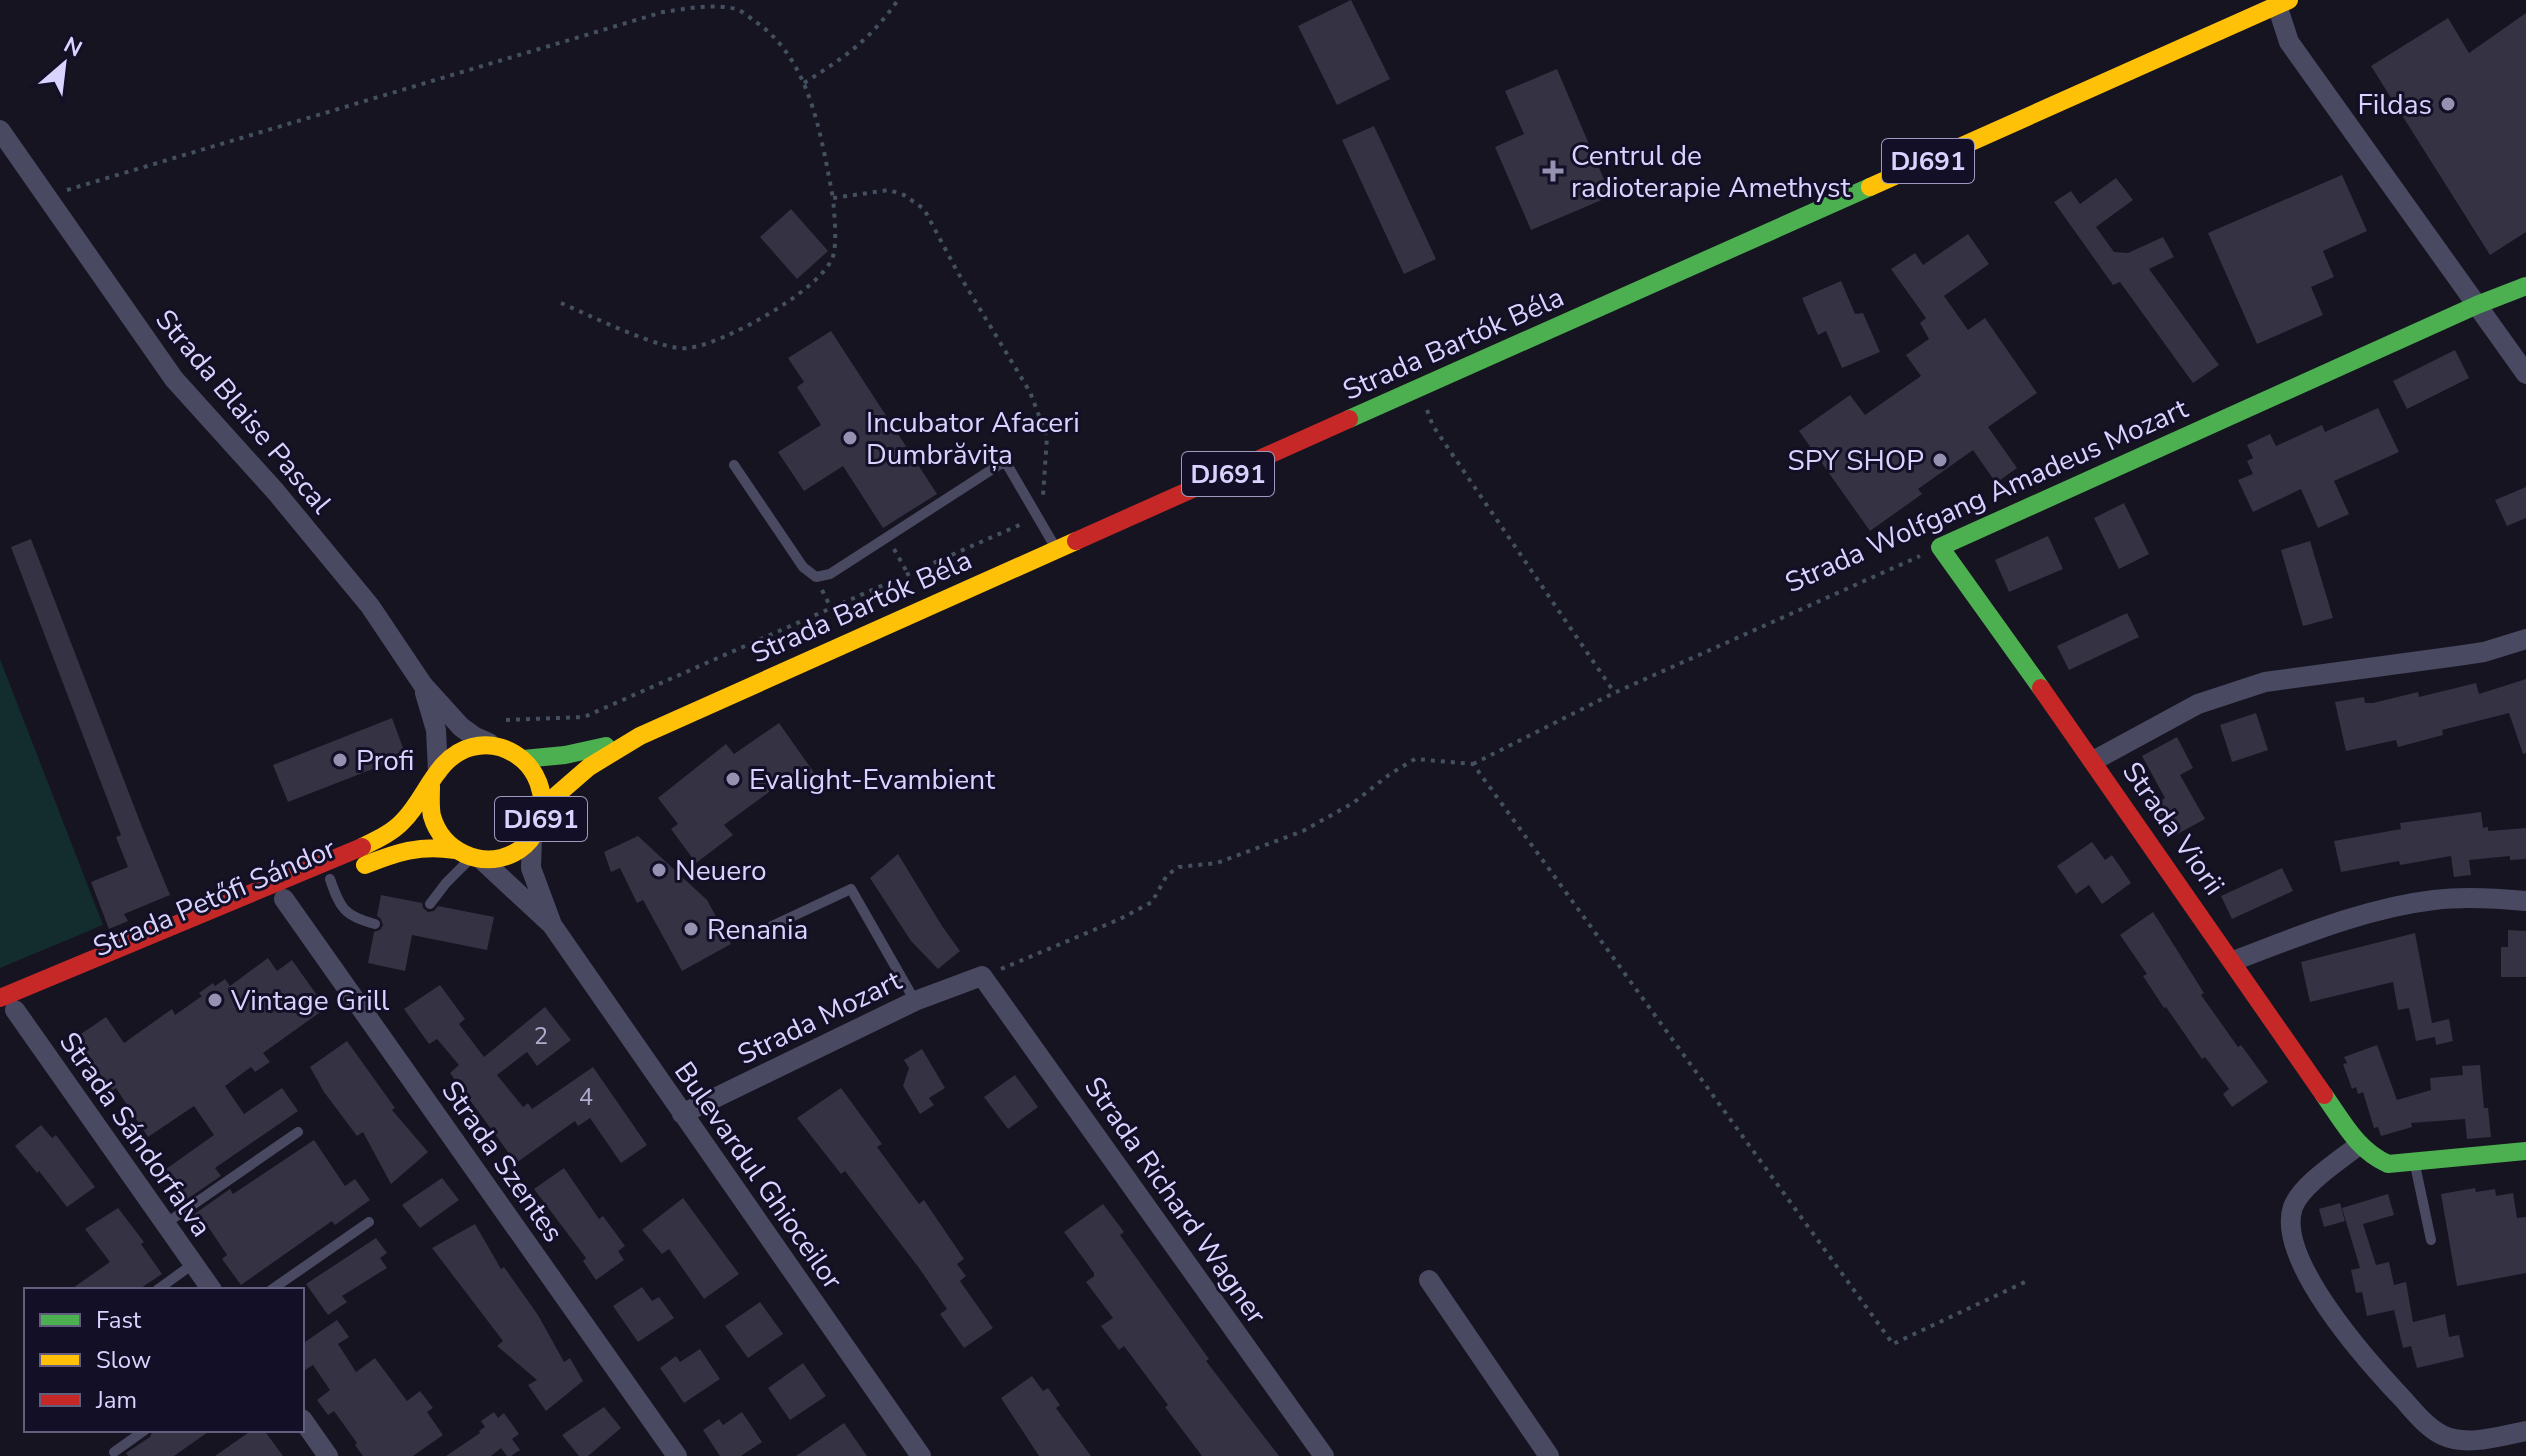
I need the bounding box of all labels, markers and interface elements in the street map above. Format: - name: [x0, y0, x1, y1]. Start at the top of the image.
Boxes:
- north arrow: [24, 24, 104, 104]
- text: N: [59, 30, 87, 64]
- place label: Fildas: [2357, 86, 2432, 124]
- marker: Fildas: [2439, 95, 2457, 113]
- place label: Centrul de radioterapie Amethyst: [1571, 137, 1850, 207]
- road number: DJ691: [1882, 139, 1974, 183]
- marker: Centrul de radioterapie Amethyst: [1542, 160, 1564, 182]
- street label: Strada Bartók Béla: [1337, 278, 1570, 410]
- street label: Strada Blaise Pascal: [147, 302, 340, 522]
- street label: Strada Wolfgang Amadeus Mozart: [1779, 390, 2194, 602]
- place label: Incubator Afaceri Dumbrăvița: [866, 404, 1080, 474]
- marker: Incubator Afaceri Dumbrăvița: [841, 429, 859, 447]
- place label: SPY SHOP: [1788, 442, 1924, 480]
- marker: SPY SHOP: [1931, 451, 1949, 469]
- road number: DJ691: [1182, 452, 1274, 496]
- street label: Strada Bartók Béla: [745, 541, 978, 673]
- place label: Profi: [356, 742, 414, 780]
- marker: Profi: [331, 751, 349, 769]
- street label: Strada Viorii: [2113, 754, 2233, 903]
- place label: Evalight-Evambient: [749, 761, 995, 799]
- marker: Evalight-Evambient: [724, 770, 742, 788]
- road number: DJ691: [495, 797, 587, 841]
- street label: Strada Petőfi Sándor: [87, 830, 341, 966]
- place label: Neuero: [675, 852, 767, 890]
- marker: Neuero: [650, 861, 668, 879]
- place label: Renania: [707, 911, 808, 949]
- marker: Renania: [682, 920, 700, 938]
- street label: Strada Mozart: [731, 962, 908, 1074]
- place label: Vintage Grill: [230, 982, 390, 1020]
- marker: Vintage Grill: [206, 991, 224, 1009]
- house number: 2: [534, 1020, 548, 1052]
- street label: Strada Sándorfalva: [50, 1025, 220, 1244]
- street label: Bulevardul Ghioceilor: [665, 1054, 851, 1297]
- street label: Strada Richard Wagner: [1075, 1069, 1275, 1332]
- street label: Strada Szentes: [432, 1073, 572, 1250]
- house number: 4: [579, 1081, 593, 1113]
- legend: [24, 1288, 304, 1432]
- text: Fast: [96, 1304, 142, 1336]
- text: Slow: [96, 1344, 151, 1376]
- text: Jam: [95, 1384, 137, 1416]

